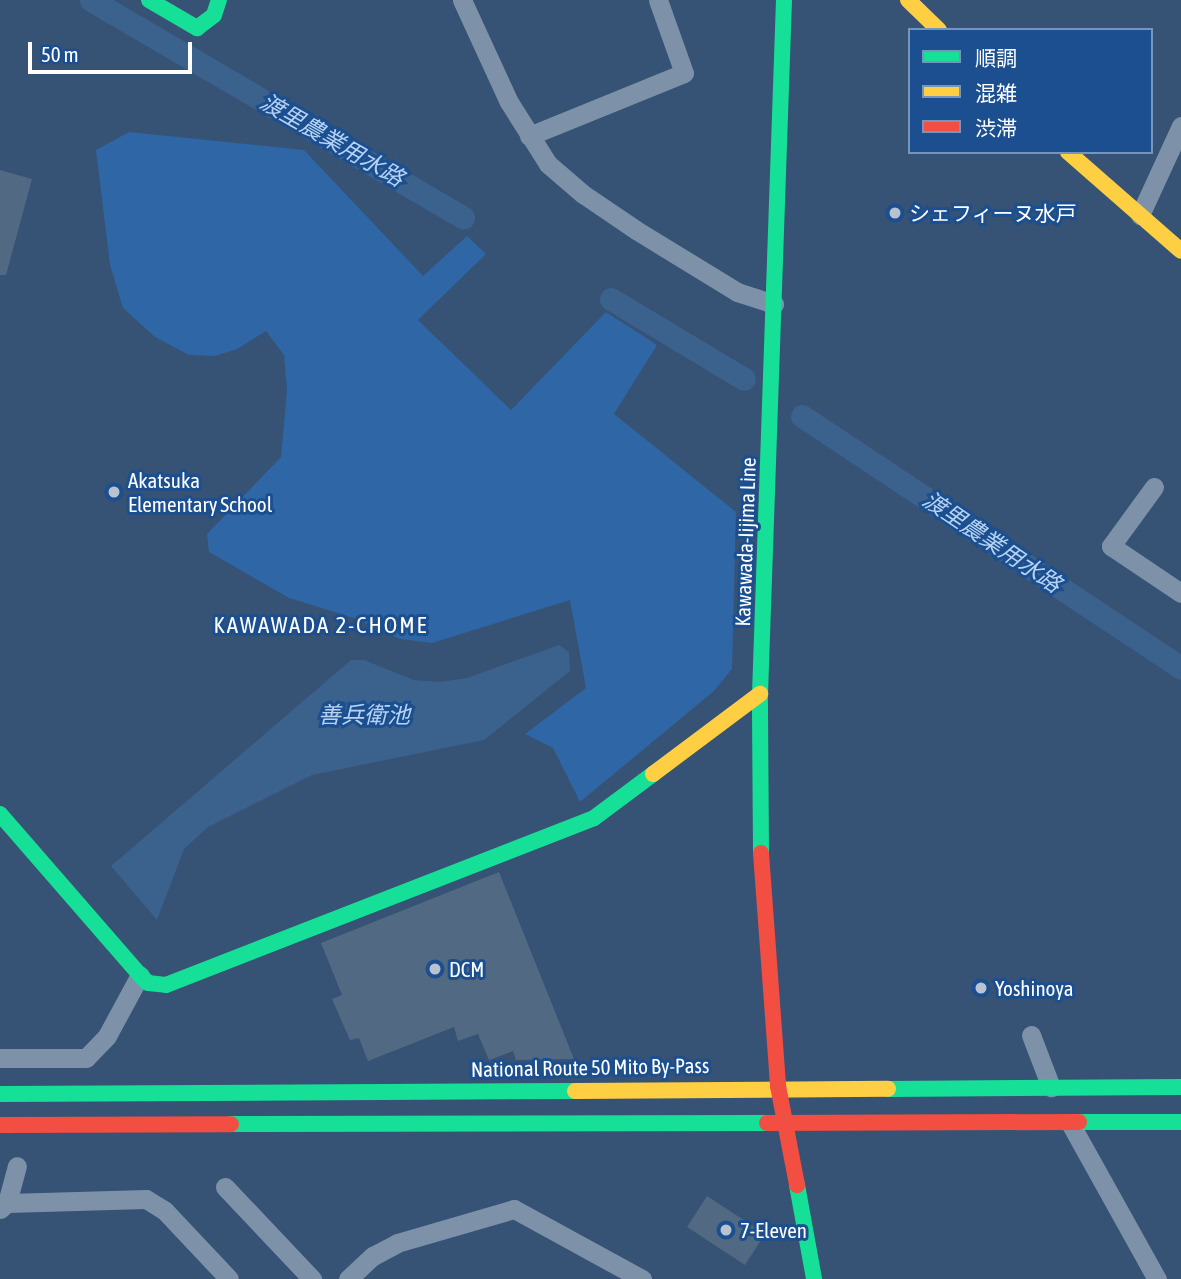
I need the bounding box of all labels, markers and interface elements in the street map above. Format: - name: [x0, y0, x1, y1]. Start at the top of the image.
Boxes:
- scale bar: [32, 28, 196, 72]
- legend: [908, 28, 1153, 154]
- text: 50 m: [41, 42, 79, 66]
- text: 順調: [975, 46, 1017, 70]
- text: 混雑: [975, 81, 1017, 105]
- water label: 渡里農業用水路: [255, 88, 409, 192]
- text: 渋滞: [975, 116, 1017, 140]
- place label: シェフィーヌ水戸: [909, 200, 1077, 226]
- marker: シェフィーヌ水戸: [887, 205, 903, 221]
- street label: Kawawada-Iijima Line: [729, 457, 761, 627]
- place label: Akatsuka Elementary School: [128, 467, 272, 517]
- marker: Akatsuka Elementary School: [106, 484, 122, 500]
- water label: 渡里農業用水路: [918, 486, 1066, 598]
- district label: KAWAWADA 2-CHOME: [216, 611, 426, 639]
- water label: 善兵衛池: [318, 701, 410, 729]
- place label: DCM: [449, 956, 484, 982]
- marker: DCM: [427, 961, 443, 977]
- place label: Yoshinoya: [995, 975, 1073, 1001]
- marker: Yoshinoya: [973, 980, 989, 996]
- street label: National Route 50 Mito By-Pass: [471, 1052, 709, 1082]
- place label: 7-Eleven: [740, 1217, 807, 1243]
- marker: 7-Eleven: [718, 1222, 734, 1238]

